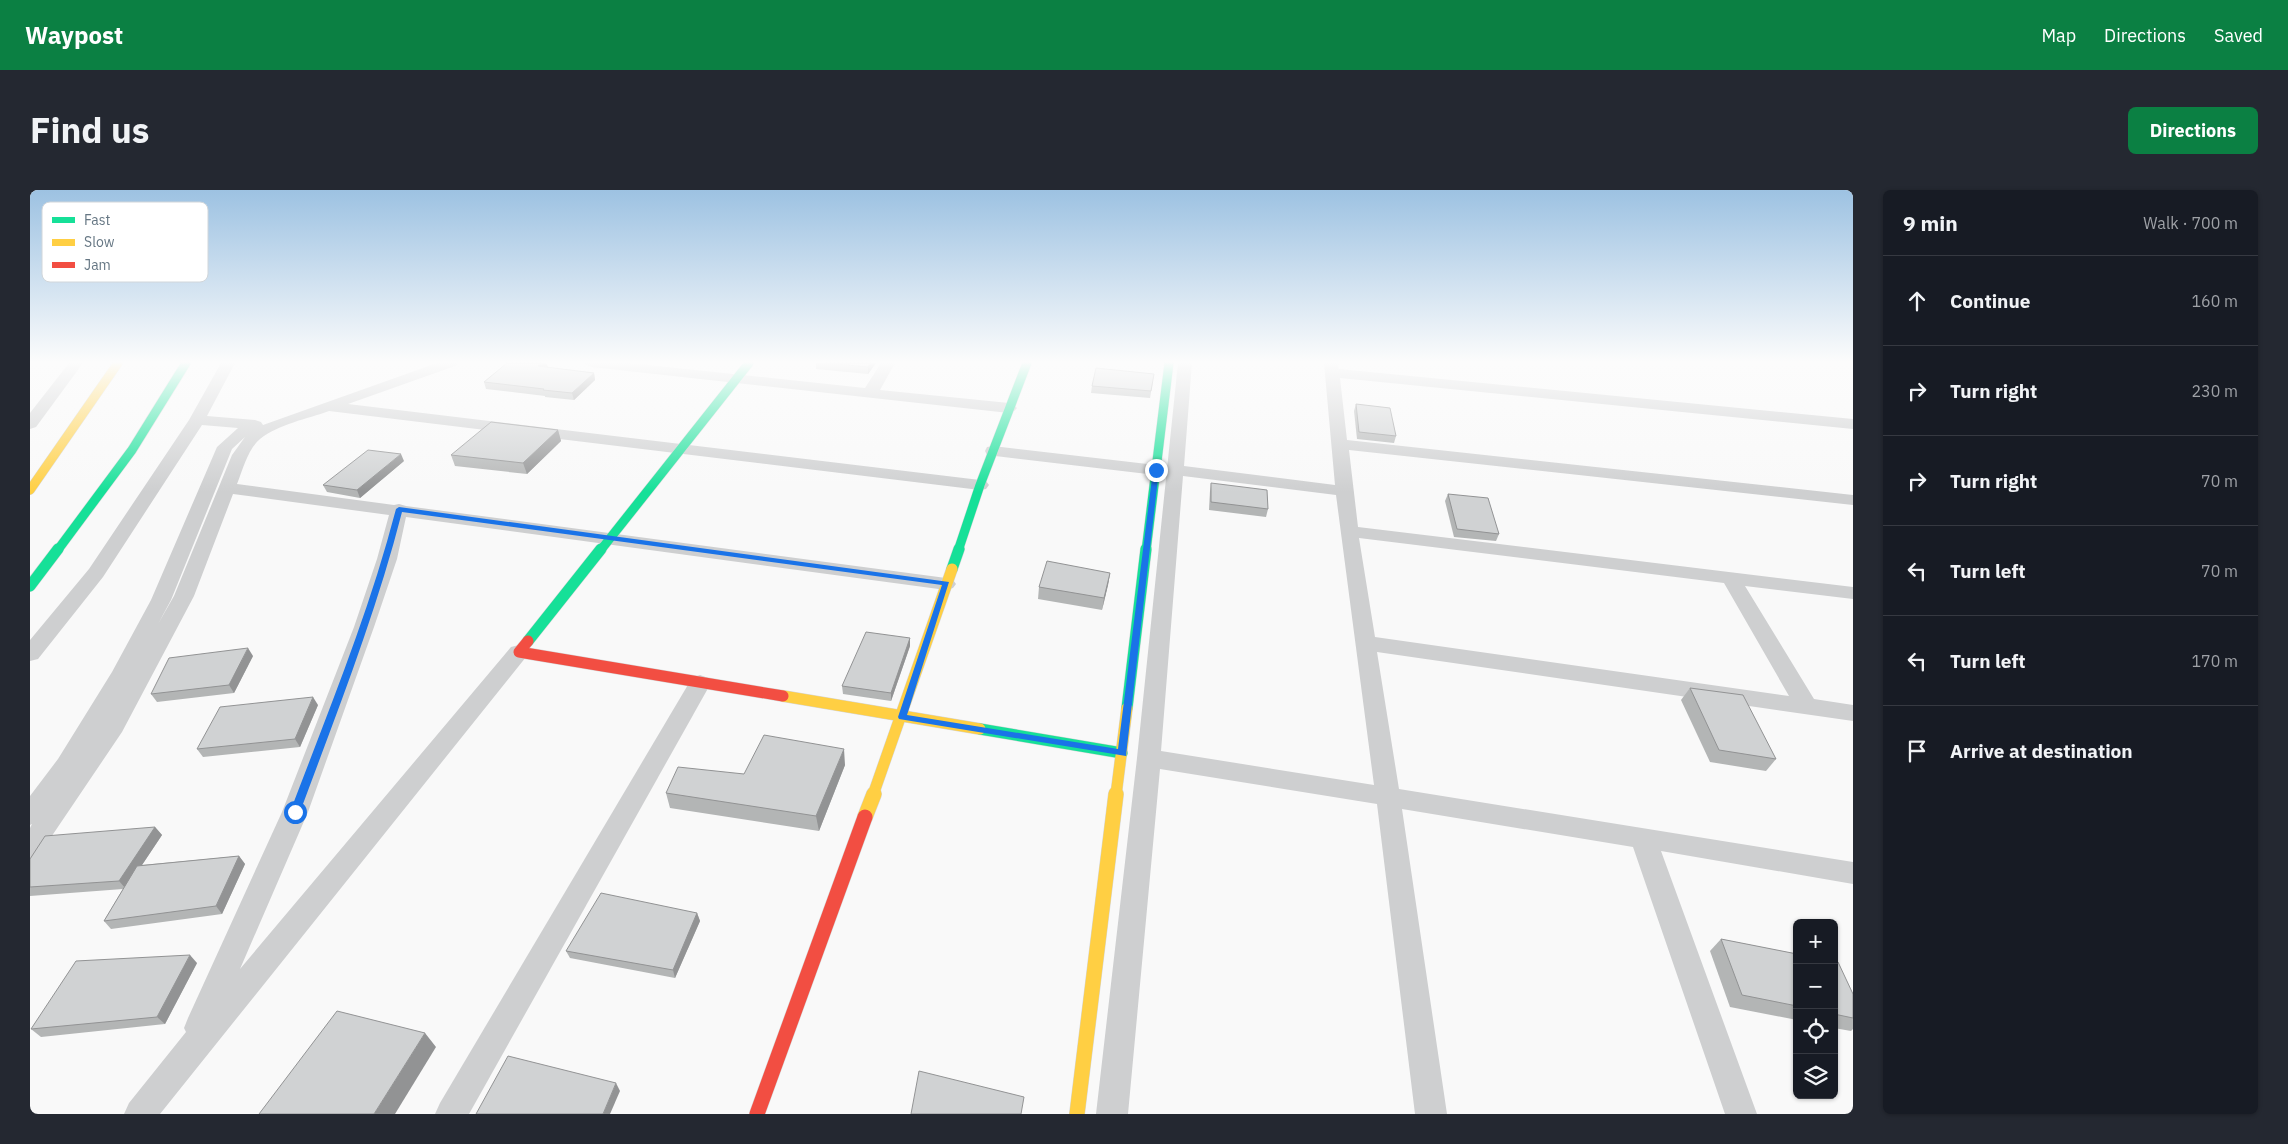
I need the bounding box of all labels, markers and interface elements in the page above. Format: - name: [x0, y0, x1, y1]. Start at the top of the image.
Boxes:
- text: Waypost: [25, 19, 123, 51]
- text: Map: [2041, 24, 2076, 47]
- text: Directions: [2104, 24, 2186, 47]
- text: Saved: [2214, 24, 2263, 47]
- text: Find us: [30, 107, 149, 153]
- button: Directions: [2128, 107, 2258, 154]
- legend: [42, 202, 208, 282]
- text: 9 min: [1903, 209, 1958, 237]
- text: Fast: [84, 211, 110, 229]
- text: Walk · 700 m: [2143, 213, 2238, 233]
- text: Slow: [84, 233, 115, 251]
- text: Jam: [84, 256, 111, 274]
- icon: ahead: [1903, 287, 1931, 315]
- text: Continue: [1950, 289, 2030, 313]
- text: 160 m: [2191, 291, 2238, 311]
- icon: right: [1903, 377, 1931, 405]
- text: Turn right: [1950, 379, 2037, 403]
- text: 230 m: [2191, 381, 2238, 401]
- route end: [1145, 459, 1168, 482]
- icon: right: [1903, 467, 1931, 495]
- text: Turn right: [1950, 469, 2037, 493]
- text: 70 m: [2201, 471, 2238, 491]
- icon: left: [1903, 557, 1931, 585]
- text: Turn left: [1950, 559, 2026, 583]
- text: 70 m: [2201, 561, 2238, 581]
- icon: left: [1903, 647, 1931, 675]
- text: Turn left: [1950, 649, 2026, 673]
- text: 170 m: [2191, 651, 2238, 671]
- icon: arrive: [1903, 737, 1931, 765]
- text: Arrive at destination: [1950, 739, 2133, 763]
- route start: [284, 801, 307, 824]
- map controls: [1793, 919, 1838, 1099]
- button: +: [1793, 919, 1838, 964]
- button: −: [1793, 964, 1838, 1009]
- button: locate: [1793, 1009, 1838, 1054]
- button: layers: [1793, 1054, 1838, 1099]

